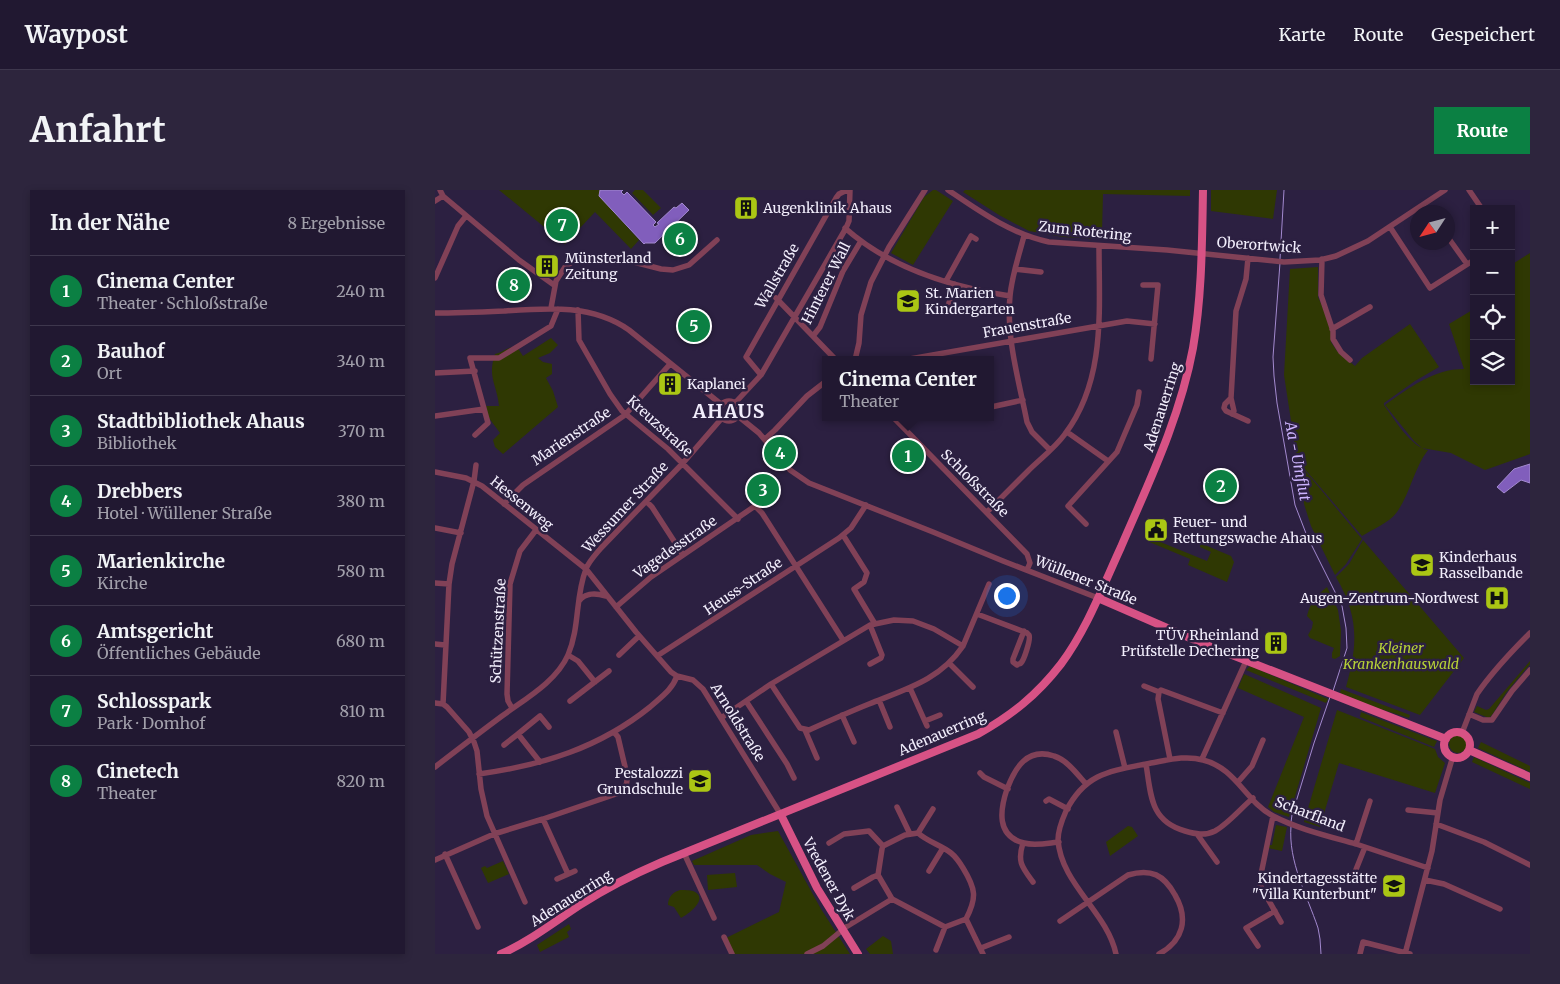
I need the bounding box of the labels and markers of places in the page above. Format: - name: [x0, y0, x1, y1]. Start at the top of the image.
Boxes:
- building icon: Augenklinik Ahaus: [733, 195, 759, 221]
- place label: Augenklinik Ahaus: [762, 199, 892, 217]
- pin: 7: [546, 206, 578, 244]
- pin: 6: [664, 220, 696, 258]
- place label: Münsterland Zeitung: [565, 249, 652, 283]
- building icon: Münsterland Zeitung: [534, 253, 560, 279]
- pin: 8: [498, 266, 530, 304]
- place label: St. Marien Kindergarten: [925, 284, 1015, 318]
- school or university icon: St. Marien Kindergarten: [895, 288, 921, 314]
- pin: 5: [678, 307, 710, 345]
- building icon: Kaplanei: [657, 371, 683, 397]
- place label: Kaplanei: [687, 375, 746, 393]
- pin: 4: [764, 434, 796, 472]
- pin: 1: [892, 437, 924, 475]
- pin: 2: [1205, 467, 1237, 505]
- pin: 3: [747, 471, 779, 509]
- place label: Feuer- und Rettungswache Ahaus: [1173, 513, 1322, 547]
- public building icon: Feuer- und Rettungswache Ahaus: [1143, 517, 1169, 543]
- place label: Kinderhaus Rasselbande: [1439, 548, 1523, 582]
- school or university icon: Kinderhaus Rasselbande: [1409, 552, 1435, 578]
- hospital icon: Augen-Zentrum-Nordwest: [1484, 585, 1510, 611]
- place label: Augen-Zentrum-Nordwest: [1299, 589, 1480, 607]
- place label: TÜV Rheinland Prüfstelle Dechering: [1121, 626, 1260, 660]
- building icon: TÜV Rheinland Prüfstelle Dechering: [1263, 630, 1289, 656]
- place label: Pestalozzi Grundschule: [597, 764, 683, 798]
- school or university icon: Pestalozzi Grundschule: [687, 768, 713, 794]
- place label: Kindertagesstätte "Villa Kunterbunt": [1252, 869, 1377, 903]
- school or university icon: Kindertagesstätte "Villa Kunterbunt": [1381, 873, 1407, 899]

